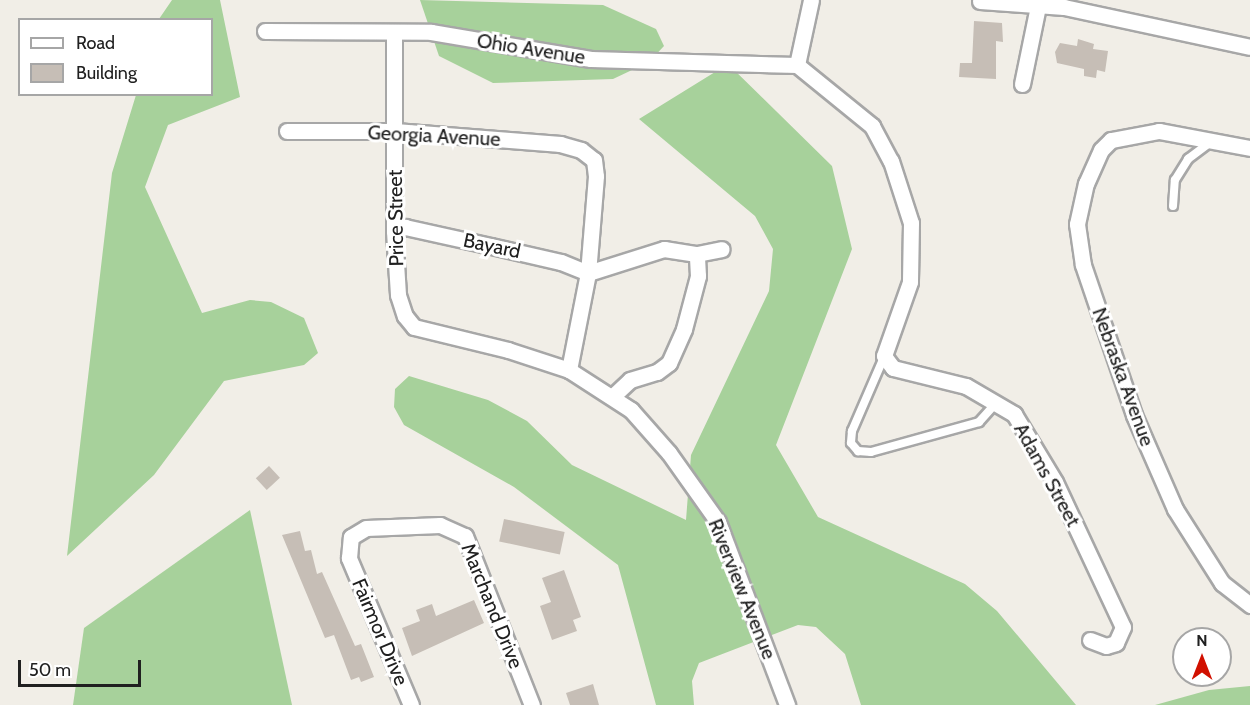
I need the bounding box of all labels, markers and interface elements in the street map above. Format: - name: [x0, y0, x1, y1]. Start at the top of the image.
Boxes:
- legend: [18, 18, 213, 96]
- street label: Ohio Avenue: [475, 29, 587, 69]
- text: Road: [76, 32, 115, 54]
- text: Building: [76, 62, 137, 84]
- street label: Georgia Avenue: [367, 121, 501, 151]
- street label: Price Street: [383, 169, 409, 267]
- street label: Bayard: [461, 228, 523, 264]
- street label: Nebraska Avenue: [1087, 304, 1159, 450]
- street label: Adams Street: [1009, 419, 1085, 531]
- street label: Riverview Avenue: [703, 515, 781, 663]
- street label: Marchand Drive: [456, 540, 528, 672]
- street label: Fairmor Drive: [347, 575, 413, 689]
- north arrow: [1172, 627, 1232, 687]
- text: N: [1196, 631, 1208, 650]
- scale bar: [21, 648, 144, 686]
- text: 50 m: [29, 659, 71, 681]

